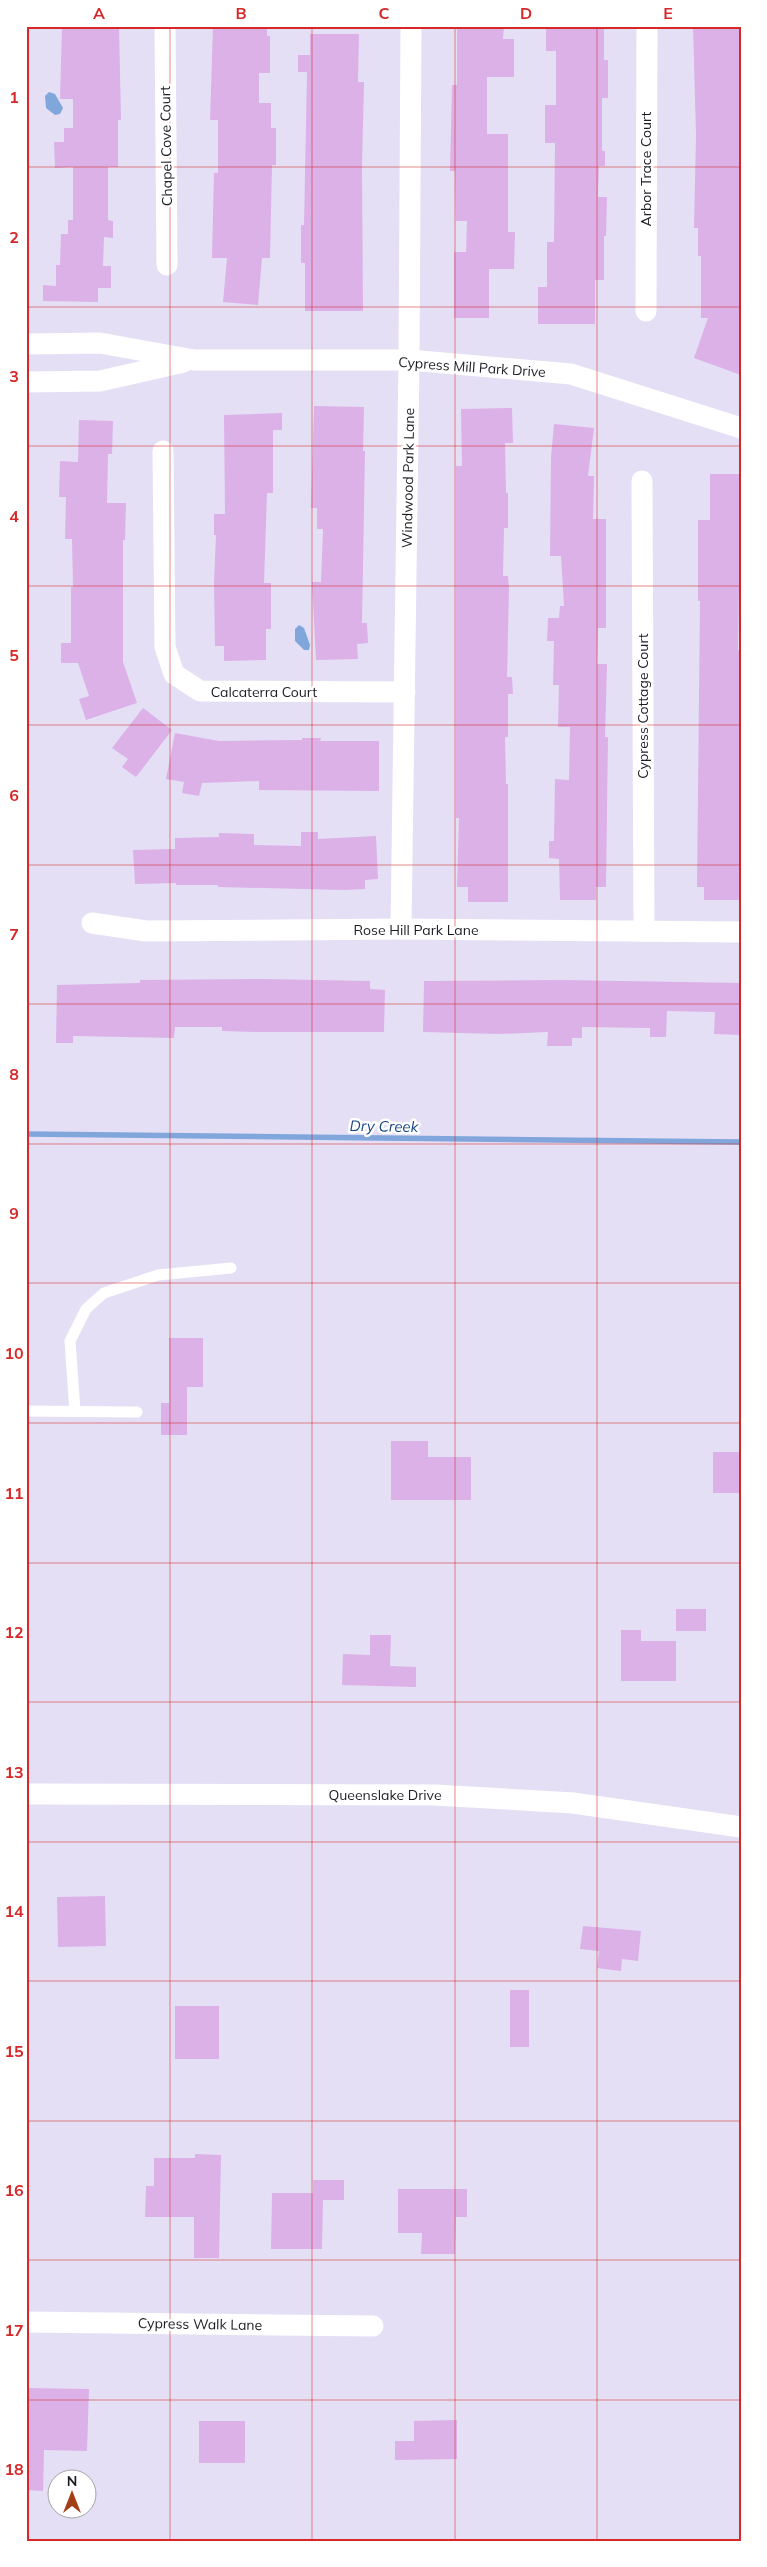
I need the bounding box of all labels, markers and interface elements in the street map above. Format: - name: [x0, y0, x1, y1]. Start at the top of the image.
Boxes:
- text: A: [93, 3, 105, 23]
- text: B: [235, 3, 247, 23]
- text: C: [379, 3, 390, 23]
- text: D: [520, 3, 532, 23]
- text: E: [663, 3, 673, 23]
- street label: Chapel Cove Court: [156, 86, 176, 206]
- text: 1: [9, 87, 19, 107]
- street label: Arbor Trace Court: [637, 111, 655, 226]
- text: 2: [9, 227, 19, 247]
- street label: Cypress Mill Park Drive: [398, 353, 546, 381]
- text: 3: [9, 366, 19, 386]
- street label: Windwood Park Lane: [398, 408, 418, 548]
- text: 4: [9, 506, 19, 526]
- street label: Cypress Cottage Court: [634, 633, 652, 779]
- text: 5: [9, 645, 19, 665]
- street label: Calcaterra Court: [211, 683, 317, 701]
- text: 6: [9, 785, 19, 805]
- street label: Rose Hill Park Lane: [353, 921, 479, 939]
- text: 7: [9, 924, 19, 944]
- text: 8: [9, 1064, 19, 1084]
- water label: Dry Creek: [350, 1116, 420, 1136]
- text: 9: [9, 1203, 19, 1223]
- text: 10: [4, 1343, 24, 1363]
- text: 11: [4, 1483, 24, 1503]
- text: 12: [4, 1622, 24, 1642]
- text: 13: [4, 1762, 24, 1782]
- street label: Queenslake Drive: [328, 1786, 442, 1804]
- text: 14: [4, 1901, 24, 1921]
- text: 15: [4, 2041, 24, 2061]
- text: 16: [4, 2180, 24, 2200]
- street label: Cypress Walk Lane: [138, 2314, 262, 2334]
- text: 17: [4, 2320, 24, 2340]
- text: 18: [4, 2459, 24, 2479]
- north arrow: [48, 2470, 98, 2520]
- text: N: [67, 2472, 77, 2490]

